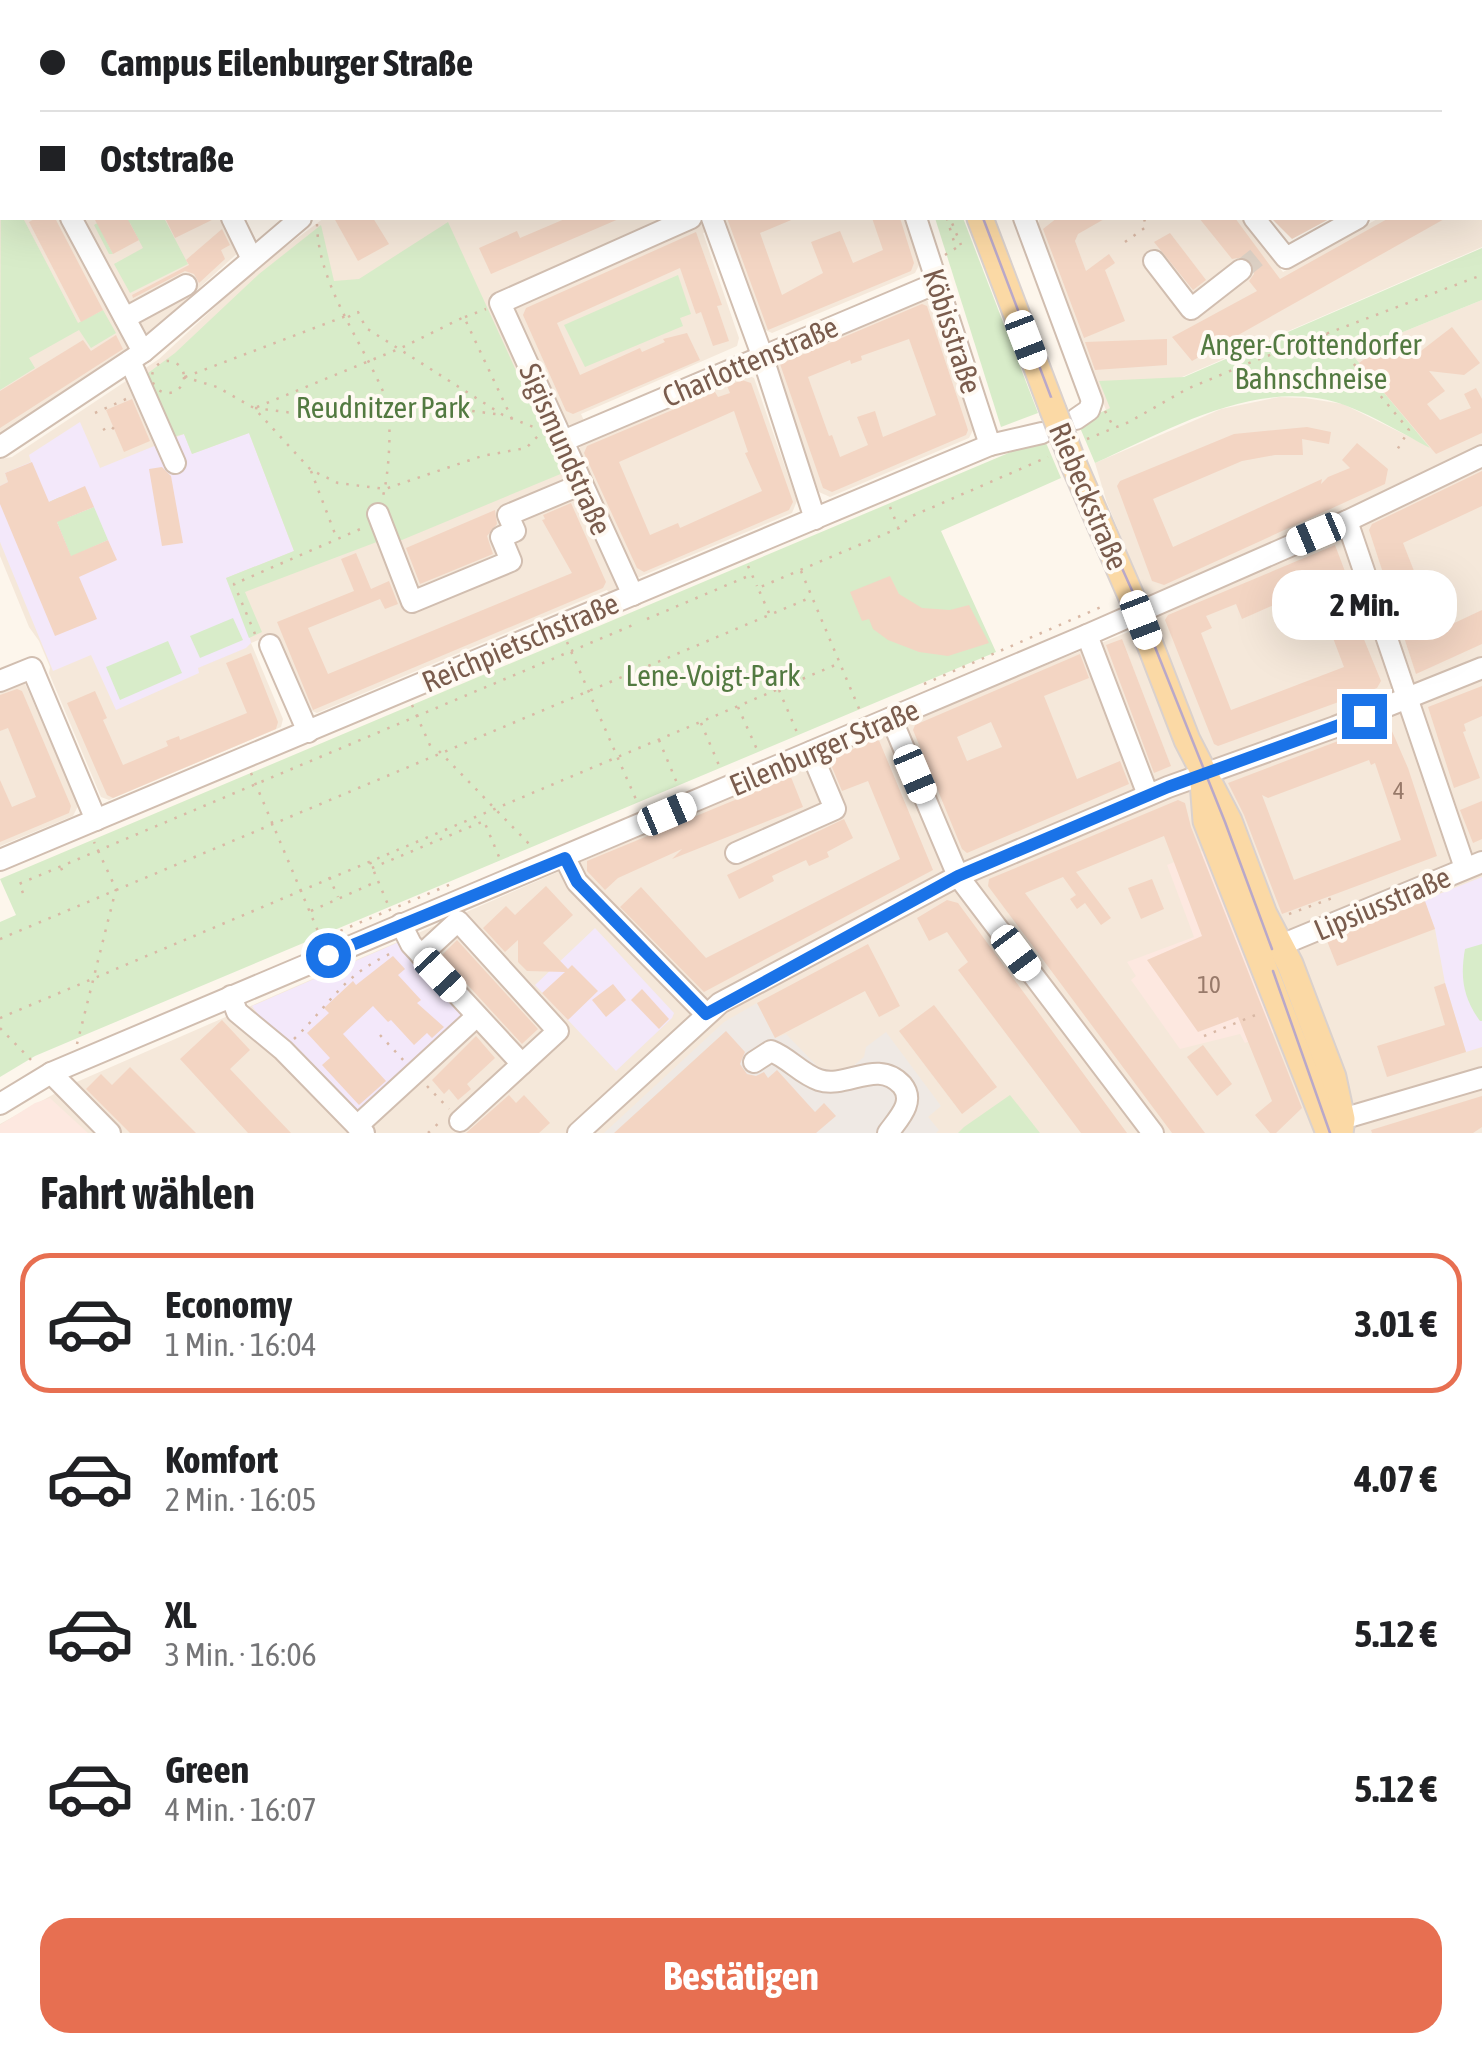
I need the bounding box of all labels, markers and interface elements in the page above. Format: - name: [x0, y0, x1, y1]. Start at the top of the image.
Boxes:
- text: Campus Eilenburger Straße: [100, 41, 473, 84]
- text: Oststraße: [100, 137, 234, 180]
- street label: Köbisstraße: [917, 264, 989, 398]
- car: [1001, 307, 1051, 373]
- street label: Charlottenstraße: [657, 309, 843, 413]
- park label: Anger-Crottendorfer Bahnschneise: [1201, 327, 1423, 395]
- street label: Sigismundstraße: [513, 358, 619, 540]
- park label: Reudnitzer Park: [296, 390, 470, 424]
- street label: Riebeckstraße: [1043, 417, 1135, 575]
- car: [1283, 508, 1349, 560]
- callout: 2 Min.: [1272, 571, 1456, 641]
- street label: Reichpietschstraße: [417, 585, 623, 699]
- text: 2 Min.: [1330, 586, 1399, 623]
- car: [1116, 587, 1166, 653]
- park label: Lene-Voigt-Park: [626, 658, 800, 692]
- street label: Eilenburger Straße: [724, 692, 924, 802]
- route end: [1342, 694, 1387, 739]
- car: [889, 741, 941, 807]
- house number: 4: [1393, 776, 1405, 804]
- car: [634, 788, 700, 840]
- street label: Lipsiusstraße: [1309, 859, 1455, 947]
- car: [986, 920, 1046, 986]
- route start: [306, 933, 351, 978]
- car: [409, 943, 471, 1007]
- house number: 10: [1197, 970, 1221, 998]
- text: Fahrt wählen: [40, 1167, 255, 1219]
- icon: car: [45, 1278, 135, 1368]
- text: Economy: [165, 1283, 292, 1326]
- text: 3.01 €: [1354, 1302, 1437, 1345]
- text: 1 Min. · 16:04: [165, 1326, 317, 1363]
- icon: car: [45, 1433, 135, 1523]
- text: Komfort: [165, 1438, 278, 1481]
- text: 4.07 €: [1354, 1457, 1437, 1500]
- text: 2 Min. · 16:05: [165, 1481, 317, 1518]
- icon: car: [45, 1588, 135, 1678]
- text: XL: [165, 1593, 197, 1636]
- text: 5.12 €: [1354, 1612, 1437, 1655]
- text: 3 Min. · 16:06: [165, 1636, 317, 1673]
- icon: car: [45, 1743, 135, 1833]
- text: Green: [165, 1748, 249, 1791]
- text: 5.12 €: [1354, 1767, 1437, 1810]
- text: 4 Min. · 16:07: [165, 1791, 317, 1828]
- button: Bestätigen: [40, 1918, 1442, 2033]

